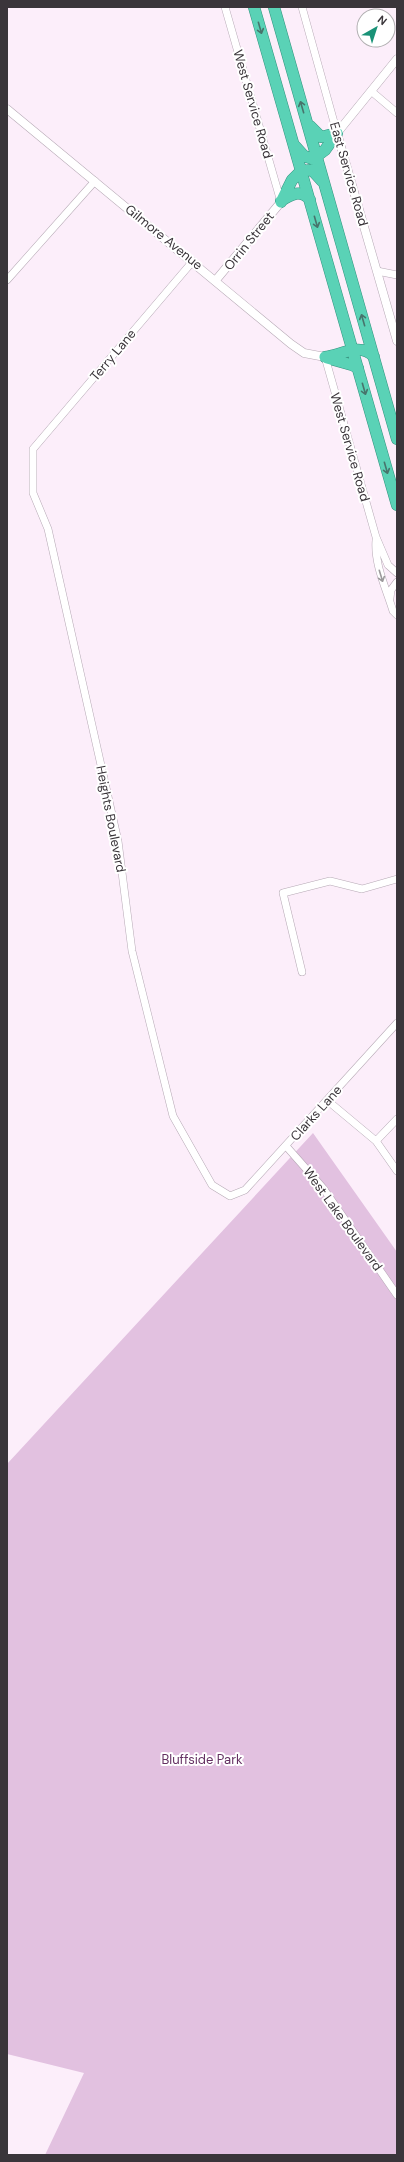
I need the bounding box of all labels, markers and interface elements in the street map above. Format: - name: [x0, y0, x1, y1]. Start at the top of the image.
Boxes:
- north arrow: [356, 8, 396, 48]
- text: N: [375, 12, 390, 28]
- one-way arrow: [257, 21, 264, 34]
- street label: West Service Road: [229, 48, 277, 160]
- one-way arrow: [298, 100, 305, 113]
- street label: East Service Road: [326, 120, 372, 228]
- street label: Gilmore Avenue: [122, 201, 206, 273]
- street label: Orrin Street: [220, 208, 278, 274]
- one-way arrow: [313, 215, 320, 228]
- one-way arrow: [359, 314, 366, 327]
- street label: Terry Lane: [86, 326, 140, 384]
- one-way arrow: [361, 382, 368, 395]
- street label: West Service Road: [326, 391, 374, 503]
- one-way arrow: [383, 461, 390, 474]
- one-way arrow: [378, 569, 386, 581]
- street label: Heights Boulevard: [92, 764, 130, 874]
- street label: Clarks Lane: [287, 1082, 345, 1144]
- street label: West Lake Boulevard: [300, 1164, 386, 1274]
- park label: Bluffside Park: [161, 1751, 243, 1768]

